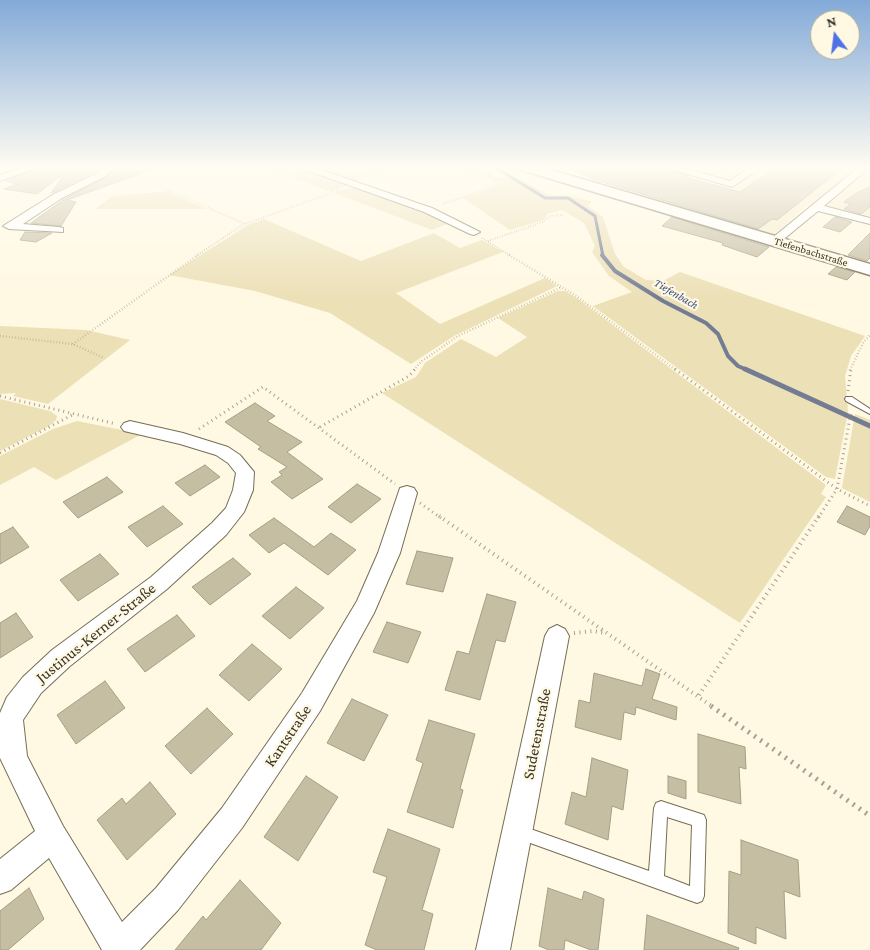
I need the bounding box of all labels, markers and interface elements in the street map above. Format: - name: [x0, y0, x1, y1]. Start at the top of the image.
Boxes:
- north arrow: [810, 10, 860, 60]
- text: N: [825, 13, 838, 30]
- street label: Tiefenbachstraße: [772, 235, 850, 269]
- water label: Tiefenbach: [651, 276, 701, 312]
- street label: Justinus-Kerner-Straße: [32, 579, 160, 687]
- street label: Sudetenstraße: [519, 687, 555, 781]
- street label: Kantstraße: [260, 701, 316, 771]

